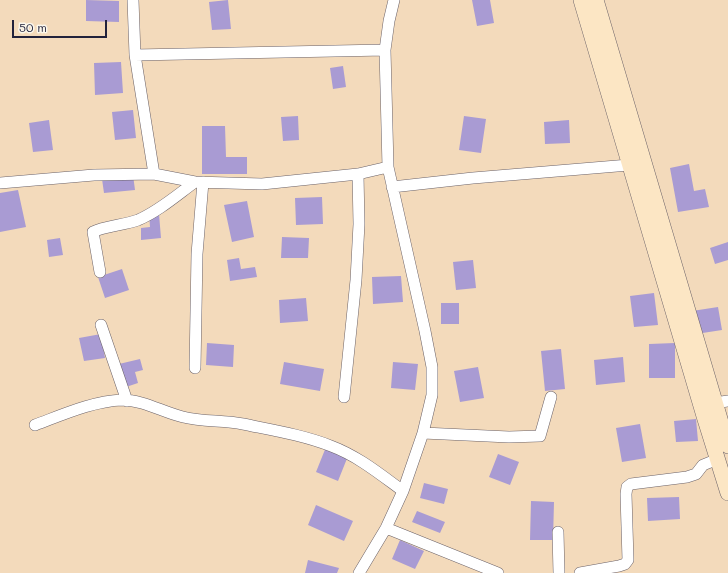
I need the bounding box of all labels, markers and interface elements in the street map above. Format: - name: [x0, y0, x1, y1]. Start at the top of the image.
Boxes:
- scale bar: [14, 12, 109, 38]
- text: 50 m: [19, 19, 47, 35]

